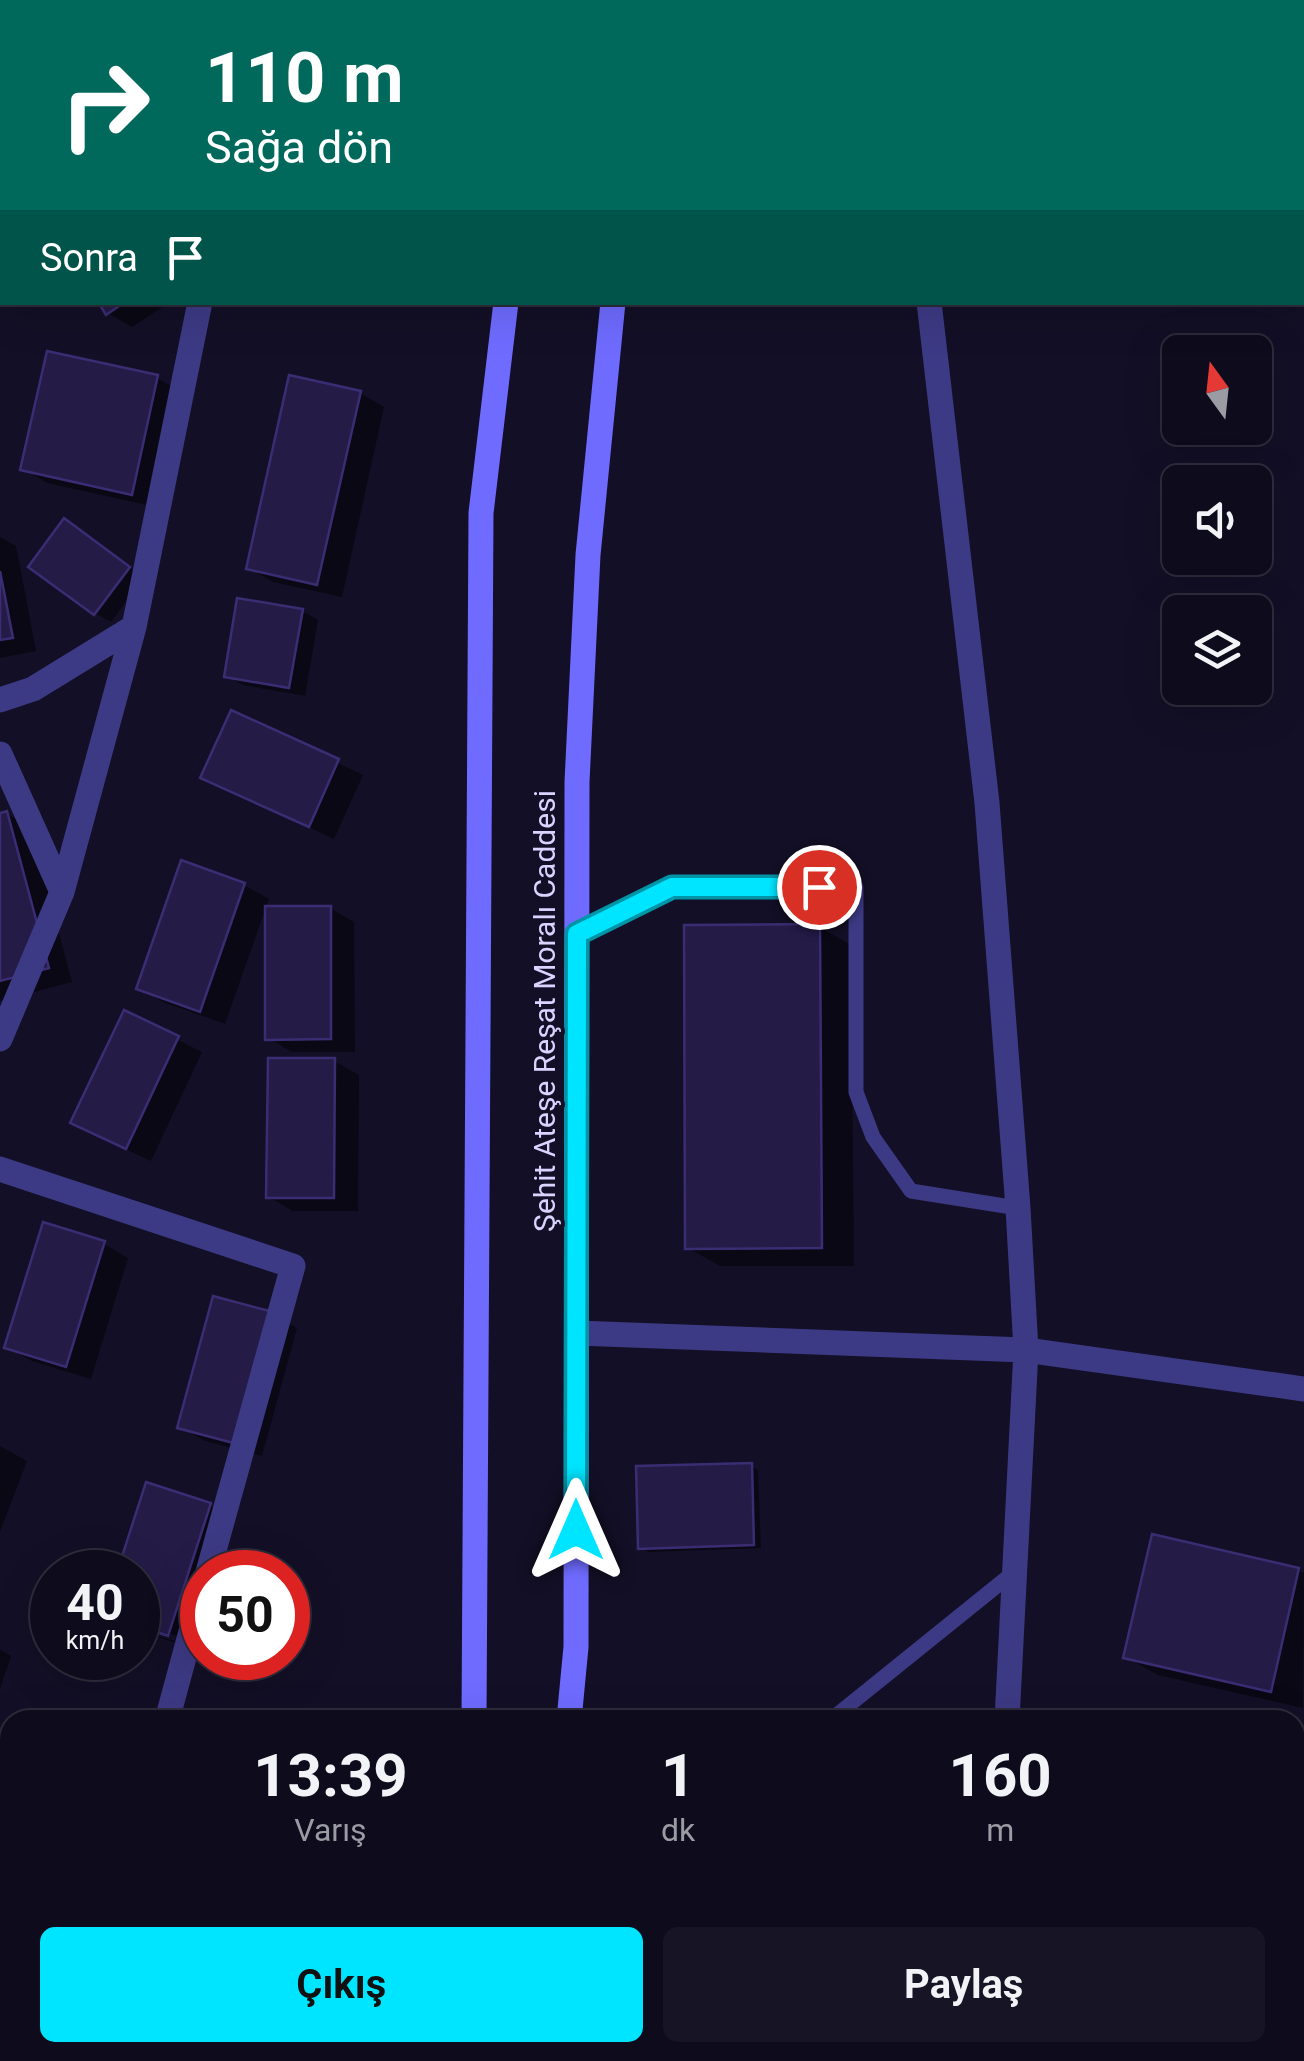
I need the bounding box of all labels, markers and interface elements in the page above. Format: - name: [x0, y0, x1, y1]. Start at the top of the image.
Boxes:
- text: 110 m: [205, 37, 404, 119]
- icon: right: [40, 40, 170, 170]
- text: Sağa dön: [205, 121, 393, 174]
- icon: arrive: [158, 230, 213, 285]
- text: Sonra: [40, 236, 138, 280]
- north arrow: [1162, 335, 1272, 445]
- map controls: [1162, 335, 1272, 705]
- button: sound: [1162, 465, 1272, 575]
- button: layers: [1162, 595, 1272, 705]
- street label: Şehit Ateşe Reşat Moralı Caddesi: [527, 790, 562, 1232]
- pin: [777, 845, 862, 930]
- icon: arrive: [792, 860, 847, 915]
- position arrow: [524, 1478, 628, 1582]
- speed limit sign: 50: [180, 1550, 310, 1680]
- text: 40: [66, 1574, 124, 1632]
- text: km/h: [66, 1626, 124, 1655]
- text: 13:39: [253, 1740, 408, 1811]
- text: 1: [661, 1740, 695, 1811]
- text: 160: [949, 1740, 1052, 1811]
- text: Varış: [294, 1811, 367, 1849]
- text: dk: [661, 1811, 695, 1849]
- text: m: [986, 1811, 1014, 1849]
- button: Çıkış: [40, 1927, 643, 2042]
- button: Paylaş: [663, 1927, 1265, 2042]

